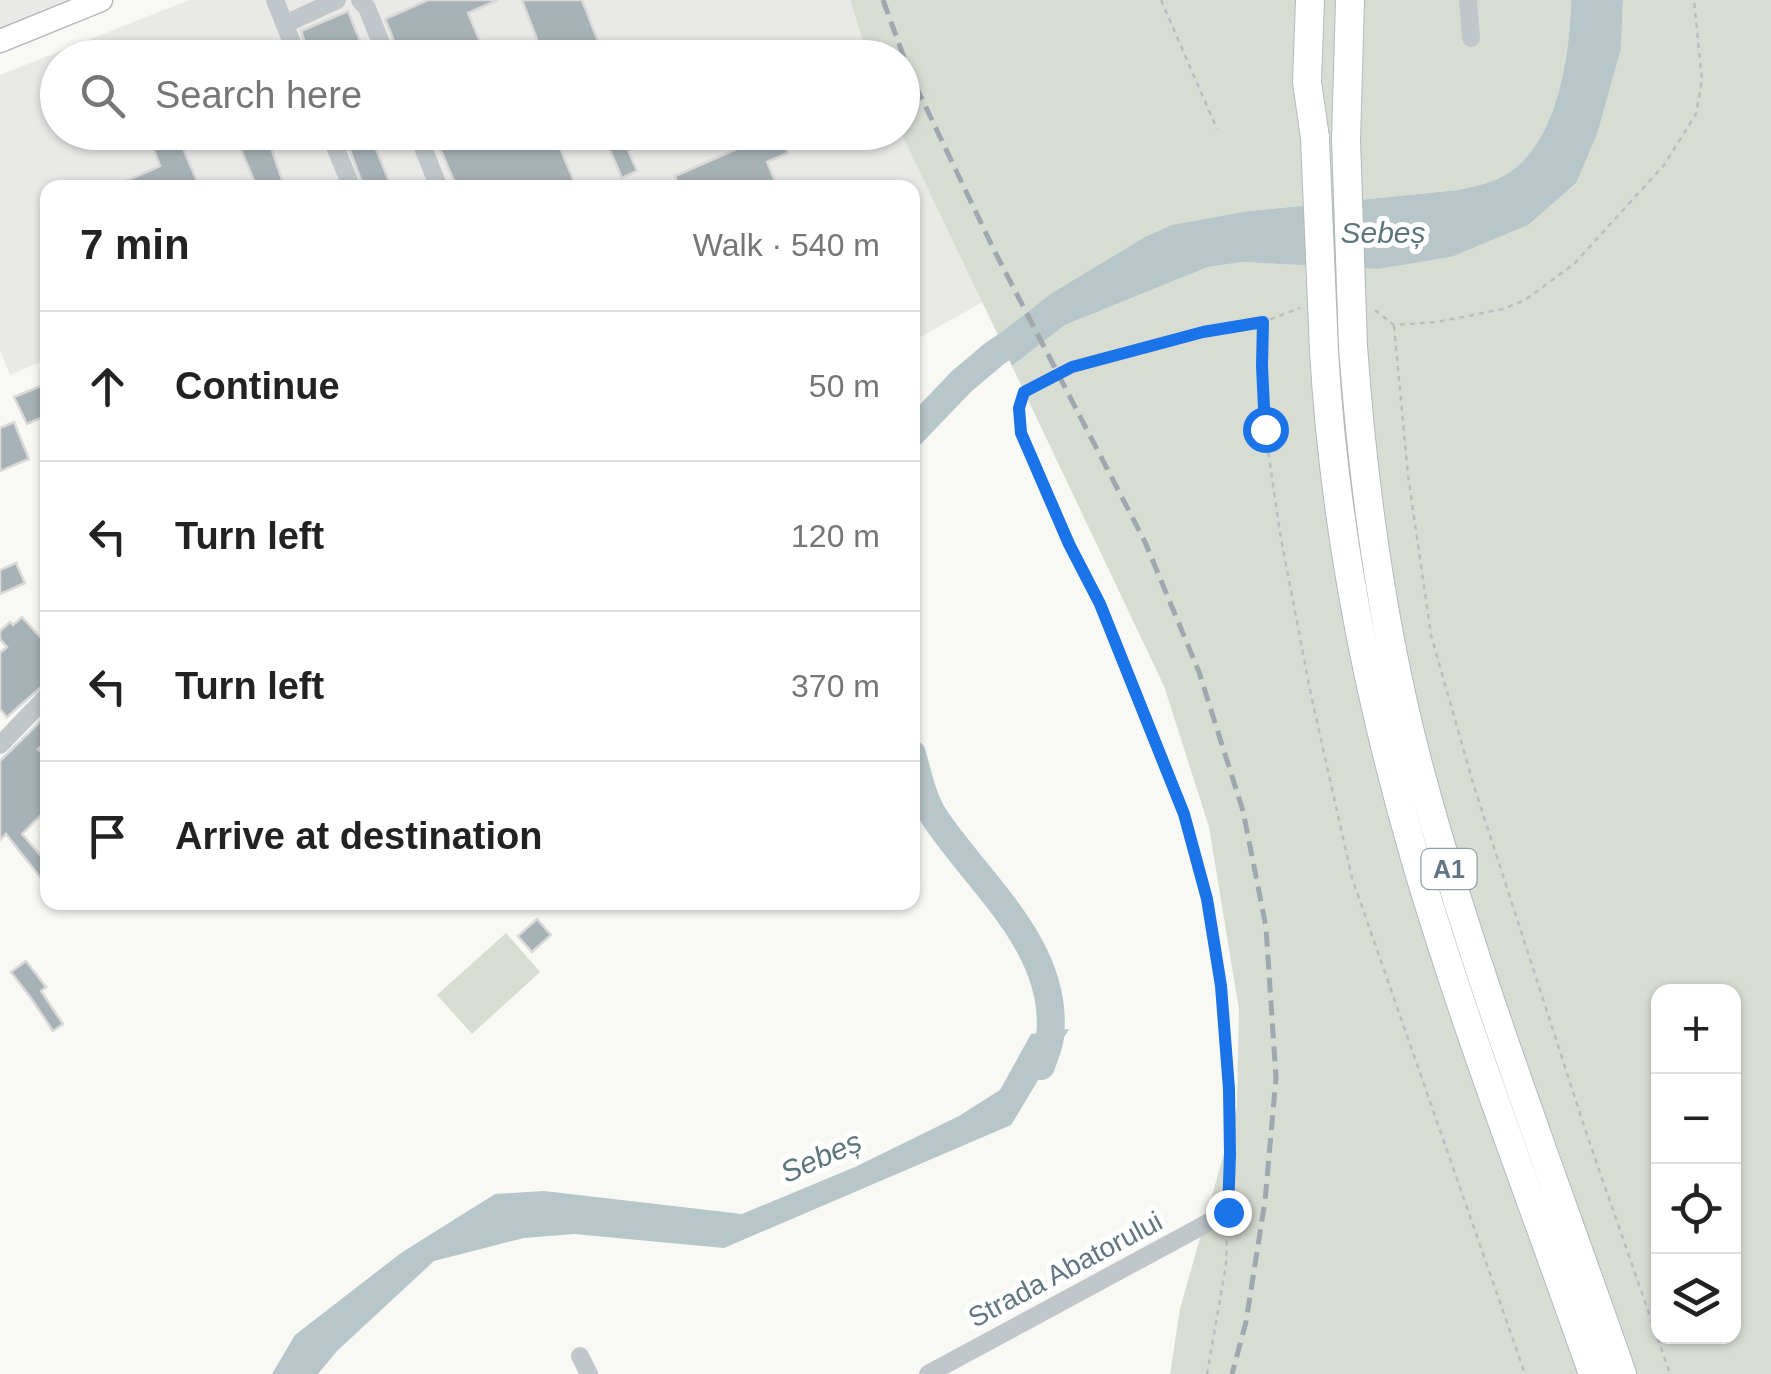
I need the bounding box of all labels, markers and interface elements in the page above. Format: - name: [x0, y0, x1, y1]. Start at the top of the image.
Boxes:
- search box: [40, 40, 920, 150]
- icon: search: [75, 68, 130, 123]
- text: Search here: [155, 74, 362, 116]
- water label: Sebeș: [1340, 216, 1426, 249]
- text: 7 min: [80, 221, 190, 268]
- text: Walk · 540 m: [693, 227, 880, 263]
- icon: ahead: [80, 359, 135, 414]
- text: Continue: [175, 365, 340, 407]
- text: 50 m: [809, 368, 880, 404]
- route start: [1243, 407, 1289, 453]
- icon: left: [80, 509, 135, 564]
- text: Turn left: [175, 515, 324, 557]
- text: 120 m: [791, 518, 880, 554]
- icon: left: [80, 659, 135, 714]
- text: Turn left: [175, 665, 324, 707]
- text: 370 m: [791, 668, 880, 704]
- icon: arrive: [80, 809, 135, 864]
- text: Arrive at destination: [175, 815, 542, 857]
- road number: A1: [1422, 849, 1476, 889]
- map controls: [1651, 984, 1741, 1344]
- button: +: [1651, 984, 1741, 1074]
- button: −: [1651, 1074, 1741, 1164]
- water label: Sebeș: [775, 1124, 866, 1189]
- button: locate: [1651, 1164, 1741, 1254]
- route end: [1206, 1190, 1252, 1236]
- street label: Strada Abatorului: [963, 1205, 1167, 1334]
- button: layers: [1651, 1254, 1741, 1344]

